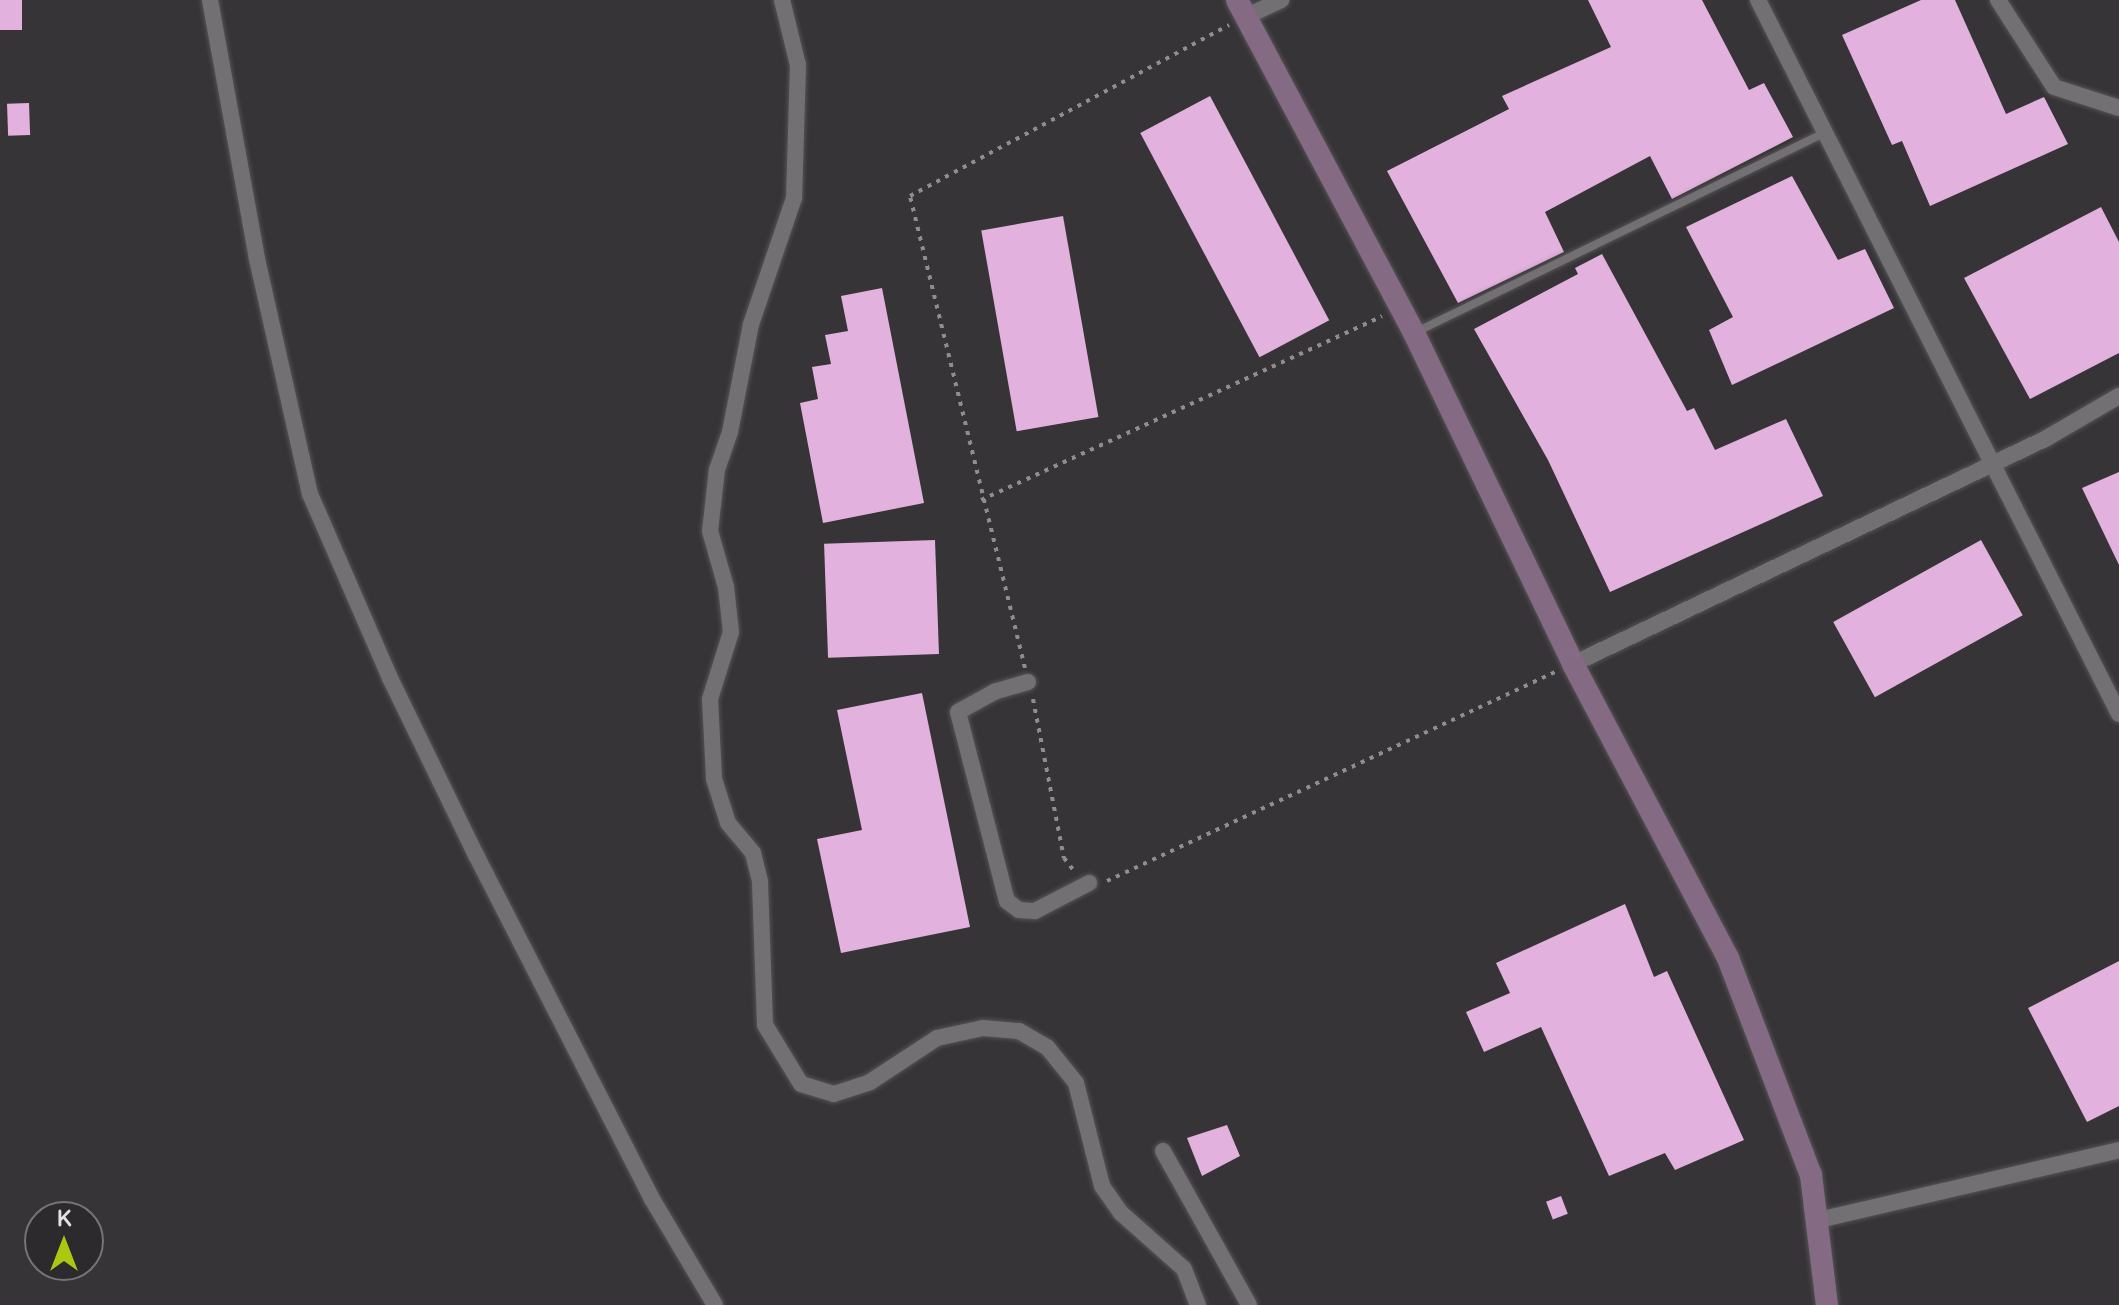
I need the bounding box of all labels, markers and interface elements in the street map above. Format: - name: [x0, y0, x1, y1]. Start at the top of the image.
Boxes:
- north arrow: [24, 1201, 104, 1281]
- text: K: [57, 1206, 71, 1232]

